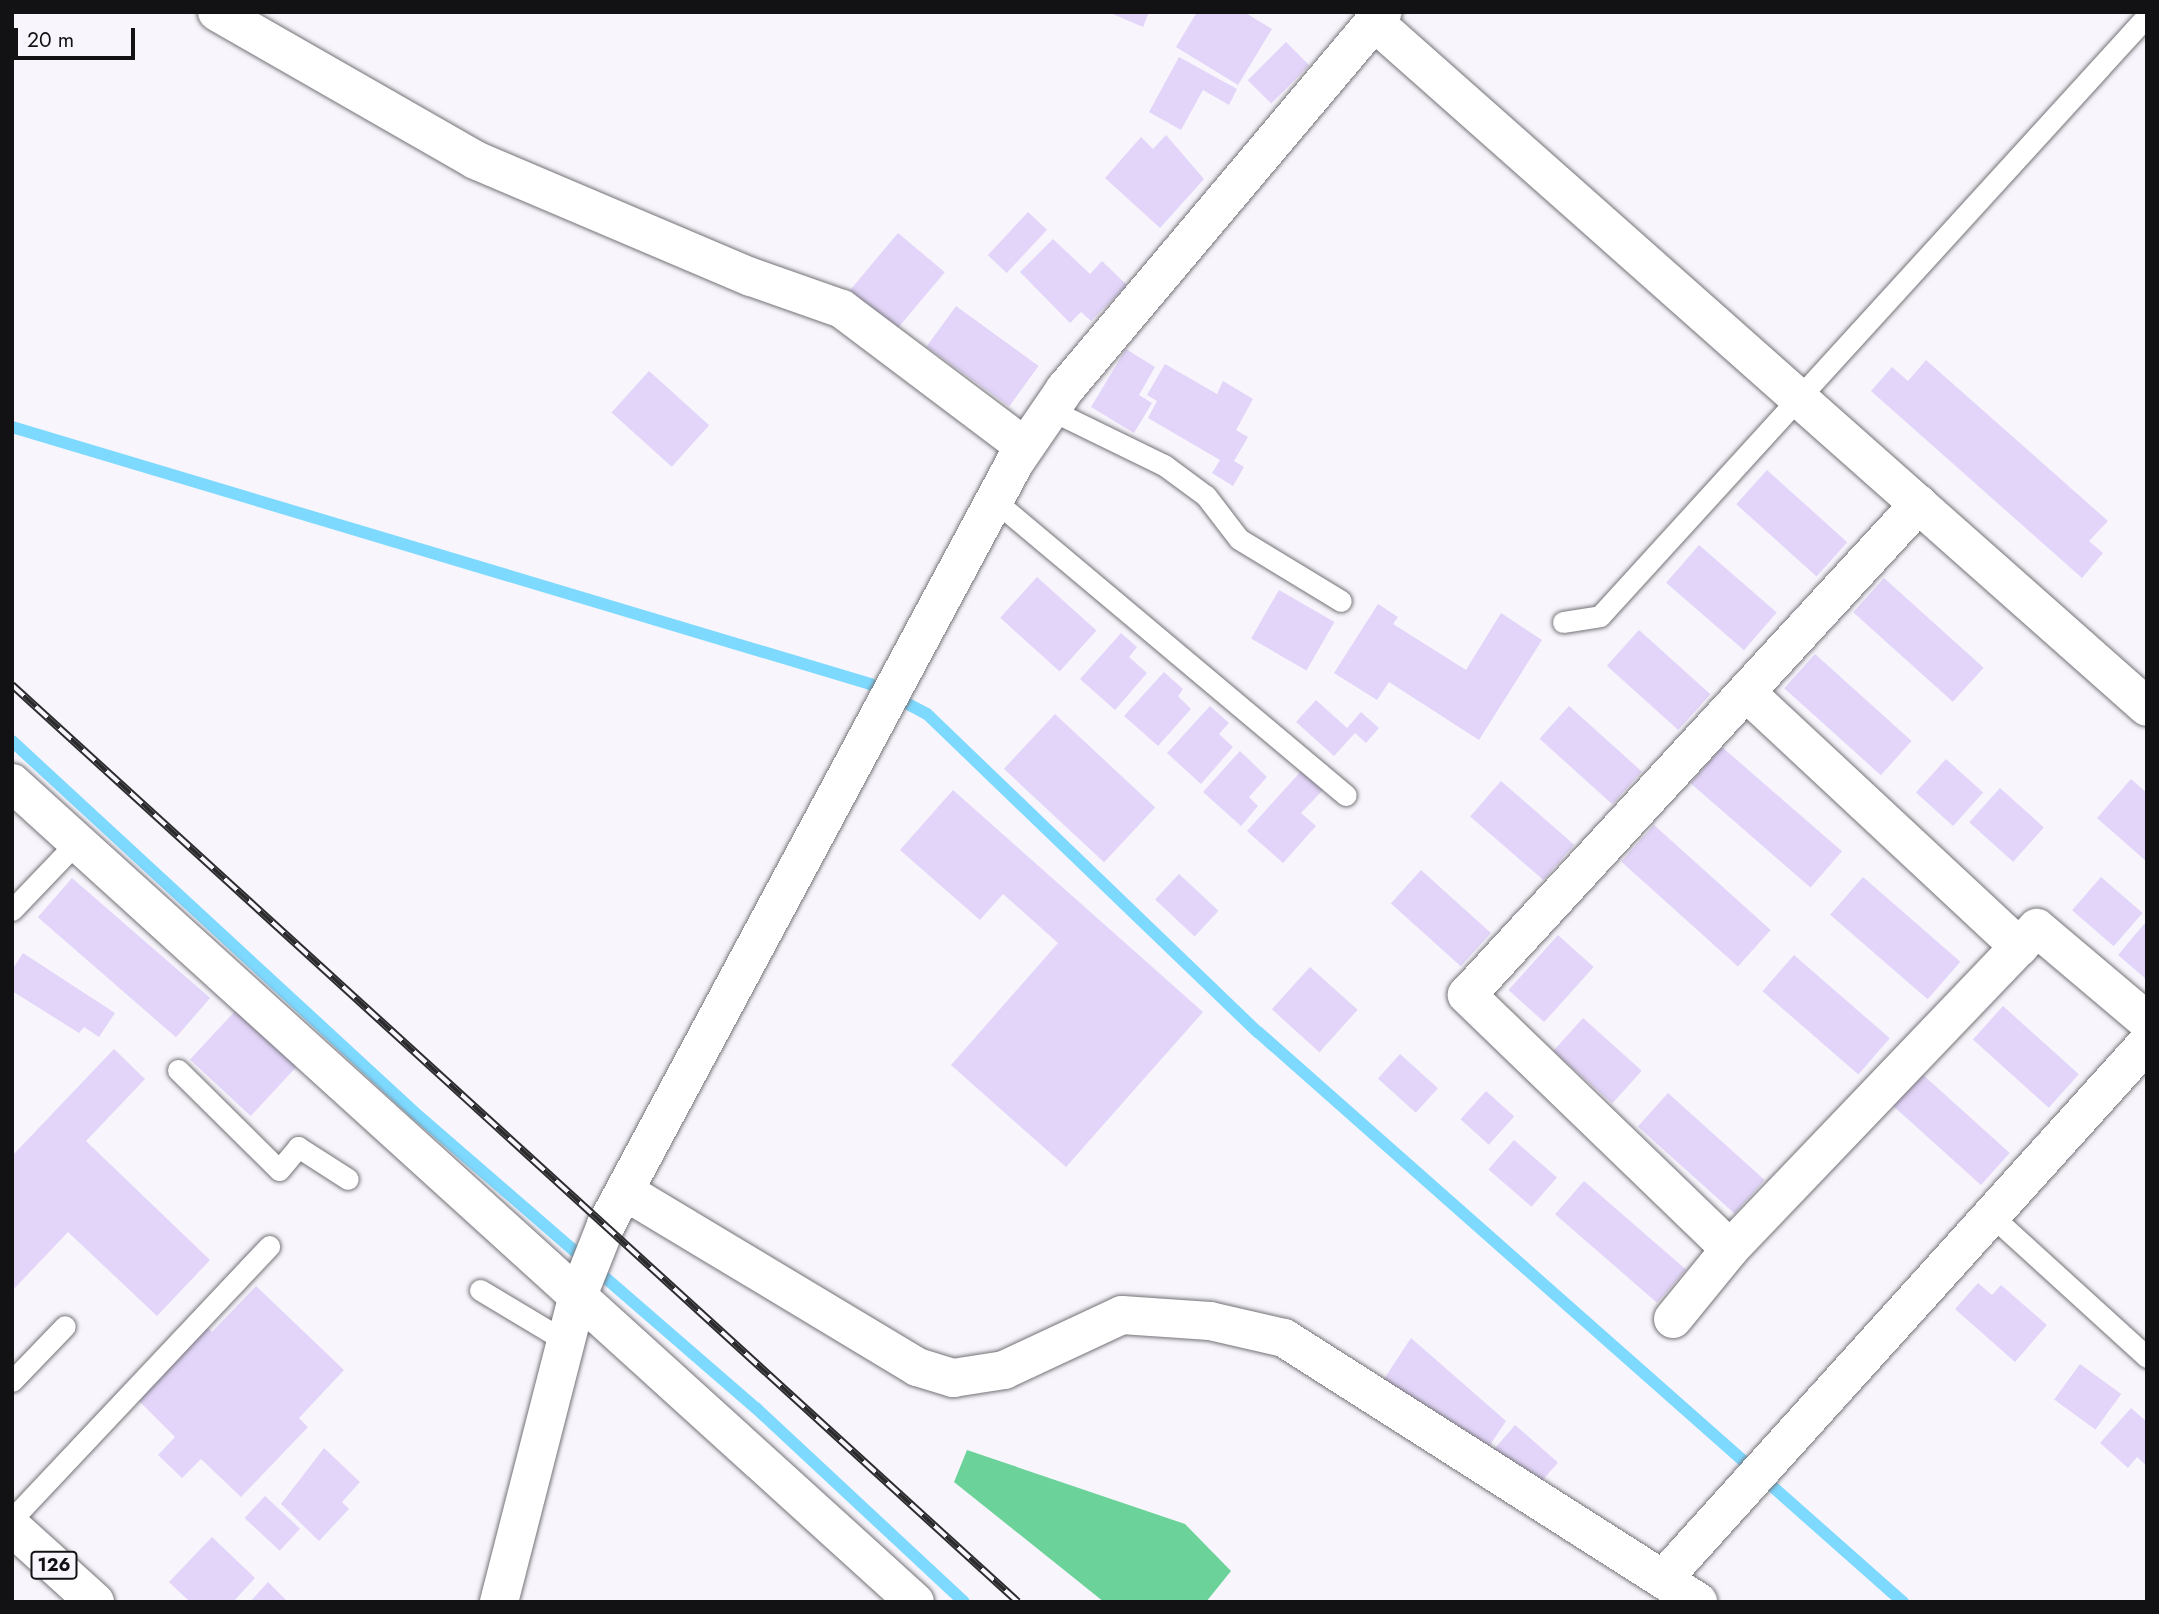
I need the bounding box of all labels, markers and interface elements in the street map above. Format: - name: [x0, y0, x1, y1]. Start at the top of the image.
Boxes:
- scale bar: [18, 14, 138, 58]
- text: 20 m: [27, 25, 74, 55]
- road number: 126: [30, 1550, 78, 1580]

